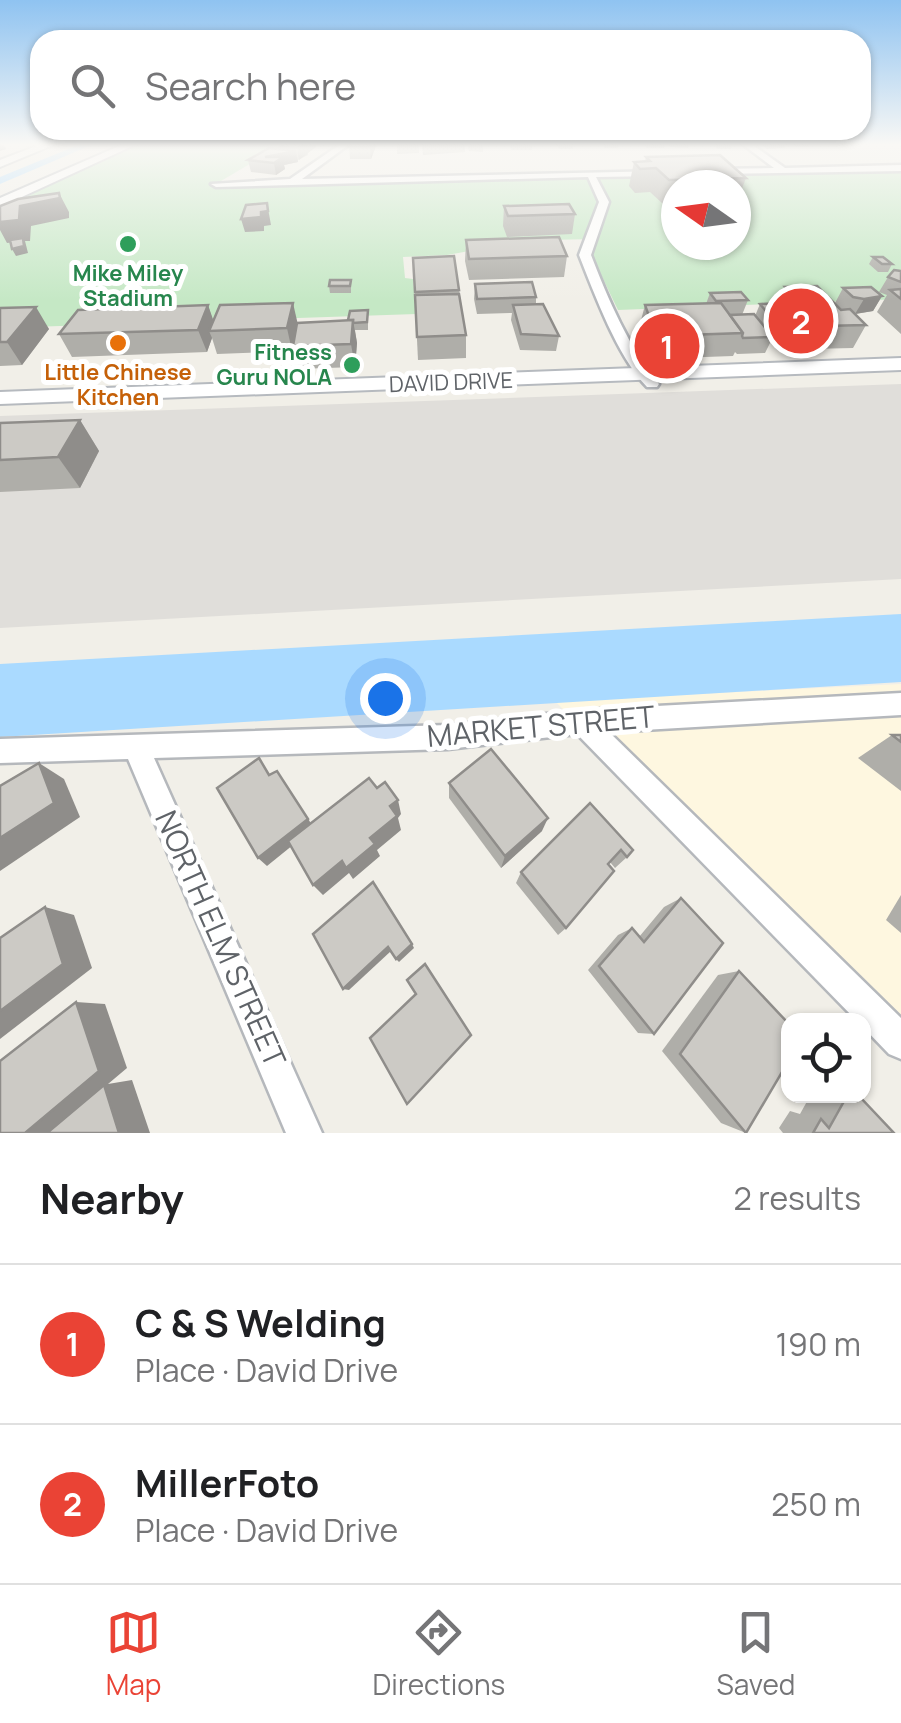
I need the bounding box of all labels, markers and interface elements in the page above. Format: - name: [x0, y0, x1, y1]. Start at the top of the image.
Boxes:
- search box: [30, 30, 871, 140]
- icon: search: [65, 58, 120, 113]
- text: Search here: [145, 59, 356, 111]
- north arrow: [661, 170, 751, 260]
- marker: Mike Miley Stadium: [117, 233, 139, 255]
- place label: Mike Miley Stadium: [73, 258, 184, 313]
- pin: 2: [768, 284, 834, 358]
- pin: 1: [634, 308, 700, 384]
- marker: Little Chinese Kitchen: [107, 332, 129, 354]
- place label: Fitness Guru NOLA: [216, 337, 332, 392]
- marker: Fitness Guru NOLA: [341, 354, 363, 376]
- place label: Little Chinese Kitchen: [44, 357, 192, 412]
- street label: DAVID DRIVE: [389, 365, 513, 399]
- your location: [360, 673, 411, 724]
- street label: MARKET STREET: [425, 695, 657, 756]
- street label: NORTH ELM STREET: [146, 804, 296, 1073]
- map controls: [781, 1013, 871, 1103]
- button: locate: [781, 1013, 871, 1103]
- text: Nearby: [40, 1169, 184, 1227]
- text: 2 results: [734, 1176, 861, 1220]
- text: C & S Welding: [135, 1296, 386, 1348]
- text: 1: [65, 1322, 80, 1366]
- text: 190 m: [776, 1322, 861, 1366]
- text: Place · David Drive: [135, 1348, 398, 1392]
- text: MillerFoto: [135, 1456, 319, 1508]
- text: 2: [63, 1482, 82, 1526]
- text: 250 m: [771, 1482, 861, 1526]
- text: Place · David Drive: [135, 1508, 398, 1552]
- tab: Map: [106, 1605, 161, 1703]
- tab: Directions: [373, 1605, 505, 1703]
- tab: Saved: [716, 1605, 795, 1703]

